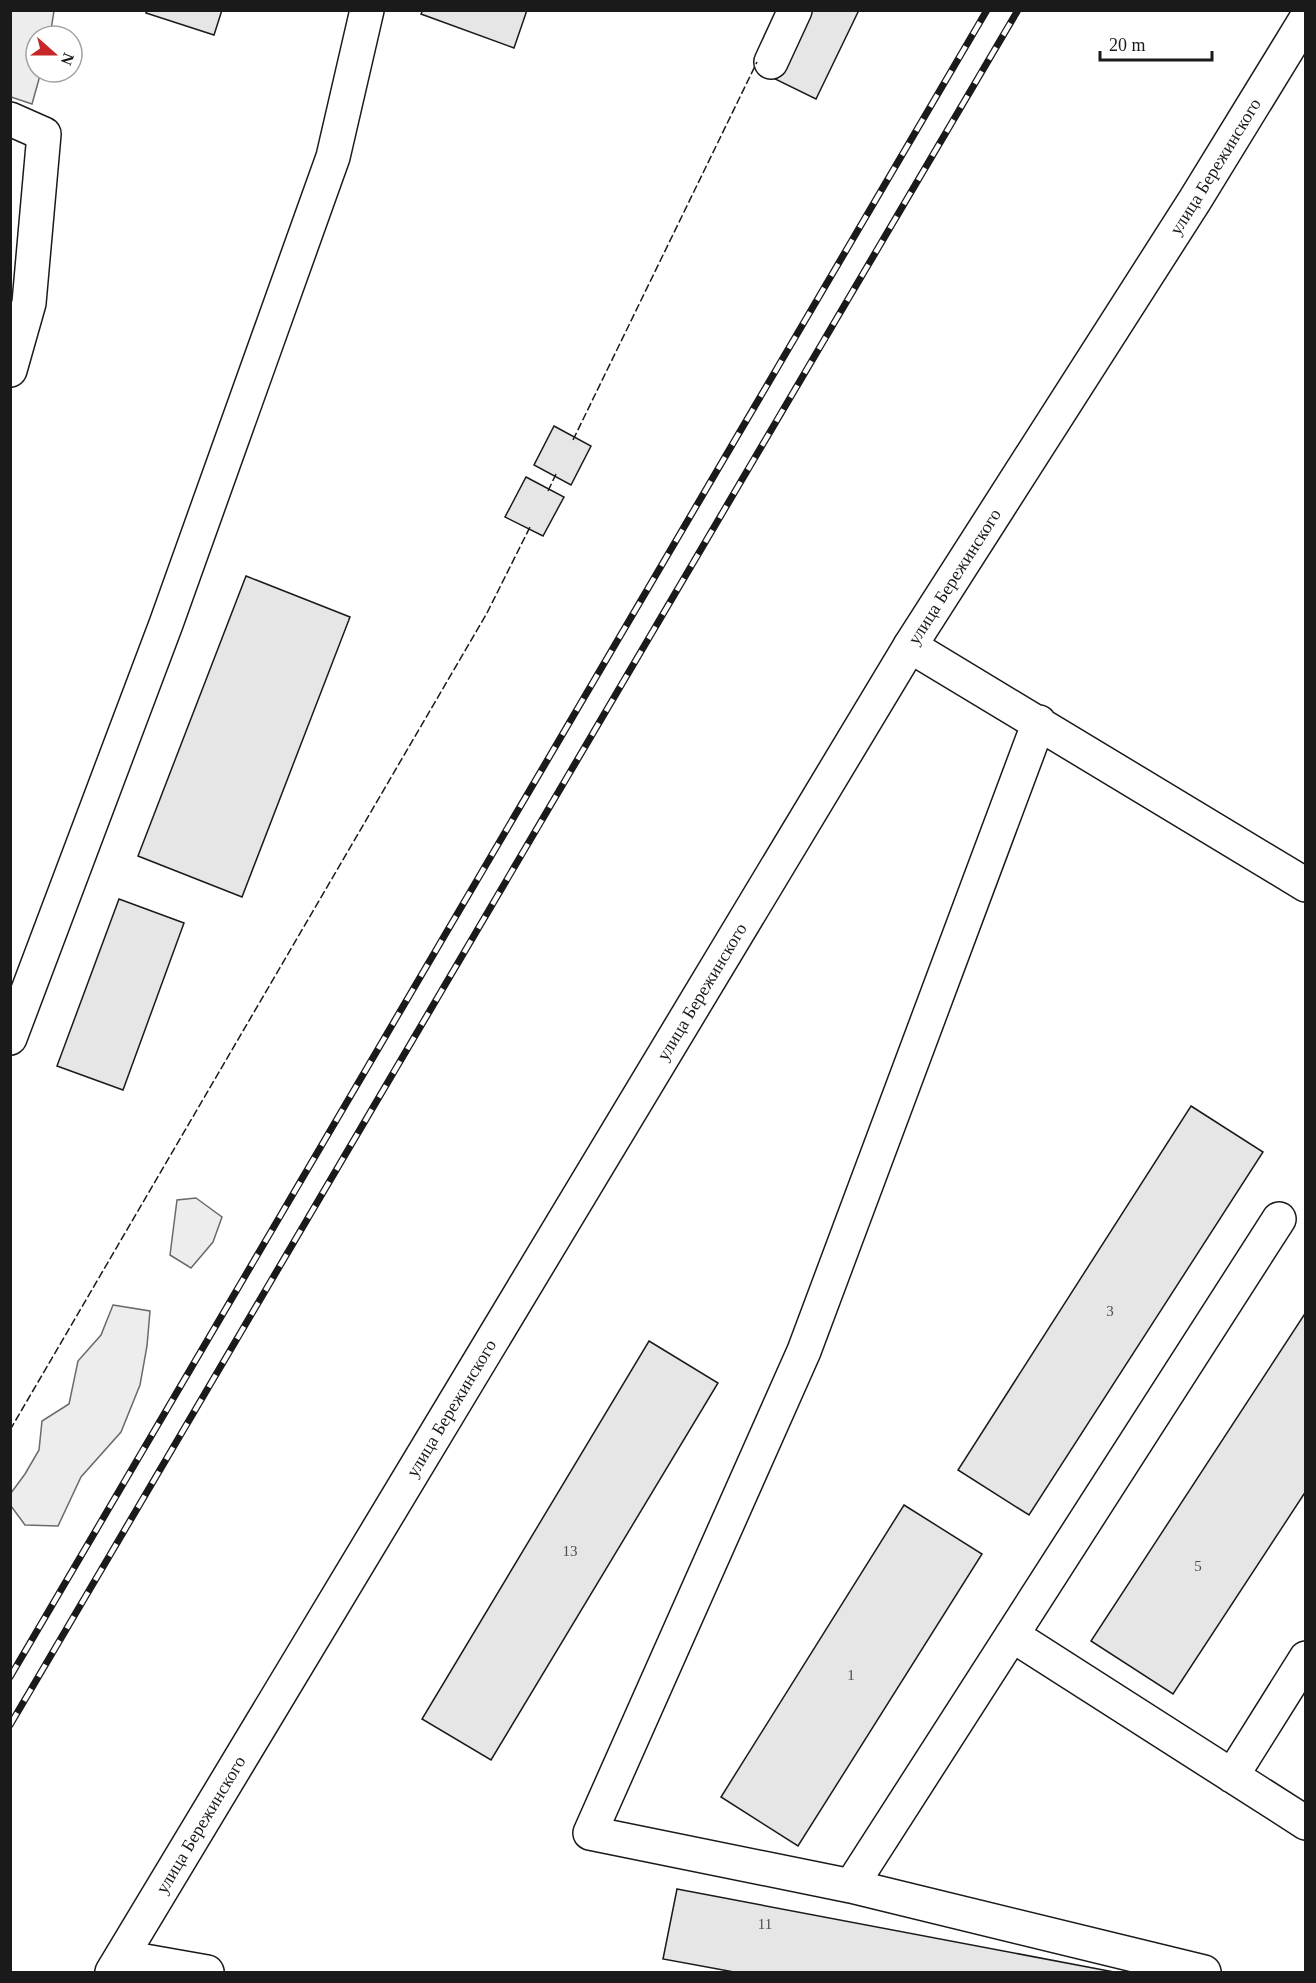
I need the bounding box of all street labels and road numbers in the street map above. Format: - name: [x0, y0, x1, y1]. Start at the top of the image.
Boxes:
- street label: улица Бережинского: [1165, 95, 1265, 239]
- street label: улица Бережинского: [904, 505, 1005, 648]
- street label: улица Бережинского: [653, 919, 751, 1064]
- street label: улица Бережинского: [402, 1336, 500, 1481]
- street label: улица Бережинского: [152, 1752, 250, 1897]

